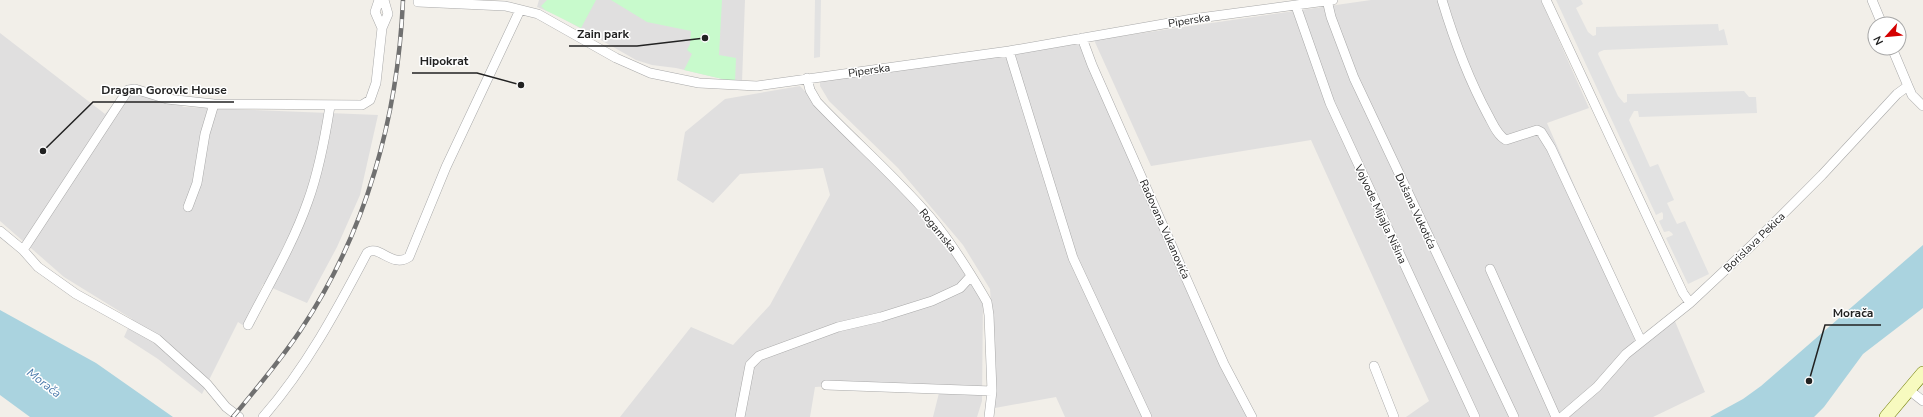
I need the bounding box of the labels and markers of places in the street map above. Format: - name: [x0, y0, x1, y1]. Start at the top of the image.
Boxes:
- callout: Zain park: [569, 22, 637, 46]
- callout: Hipokrat: [412, 49, 477, 73]
- callout: Dragan Gorovic House: [93, 78, 234, 102]
- callout: Morača: [1825, 301, 1881, 325]

